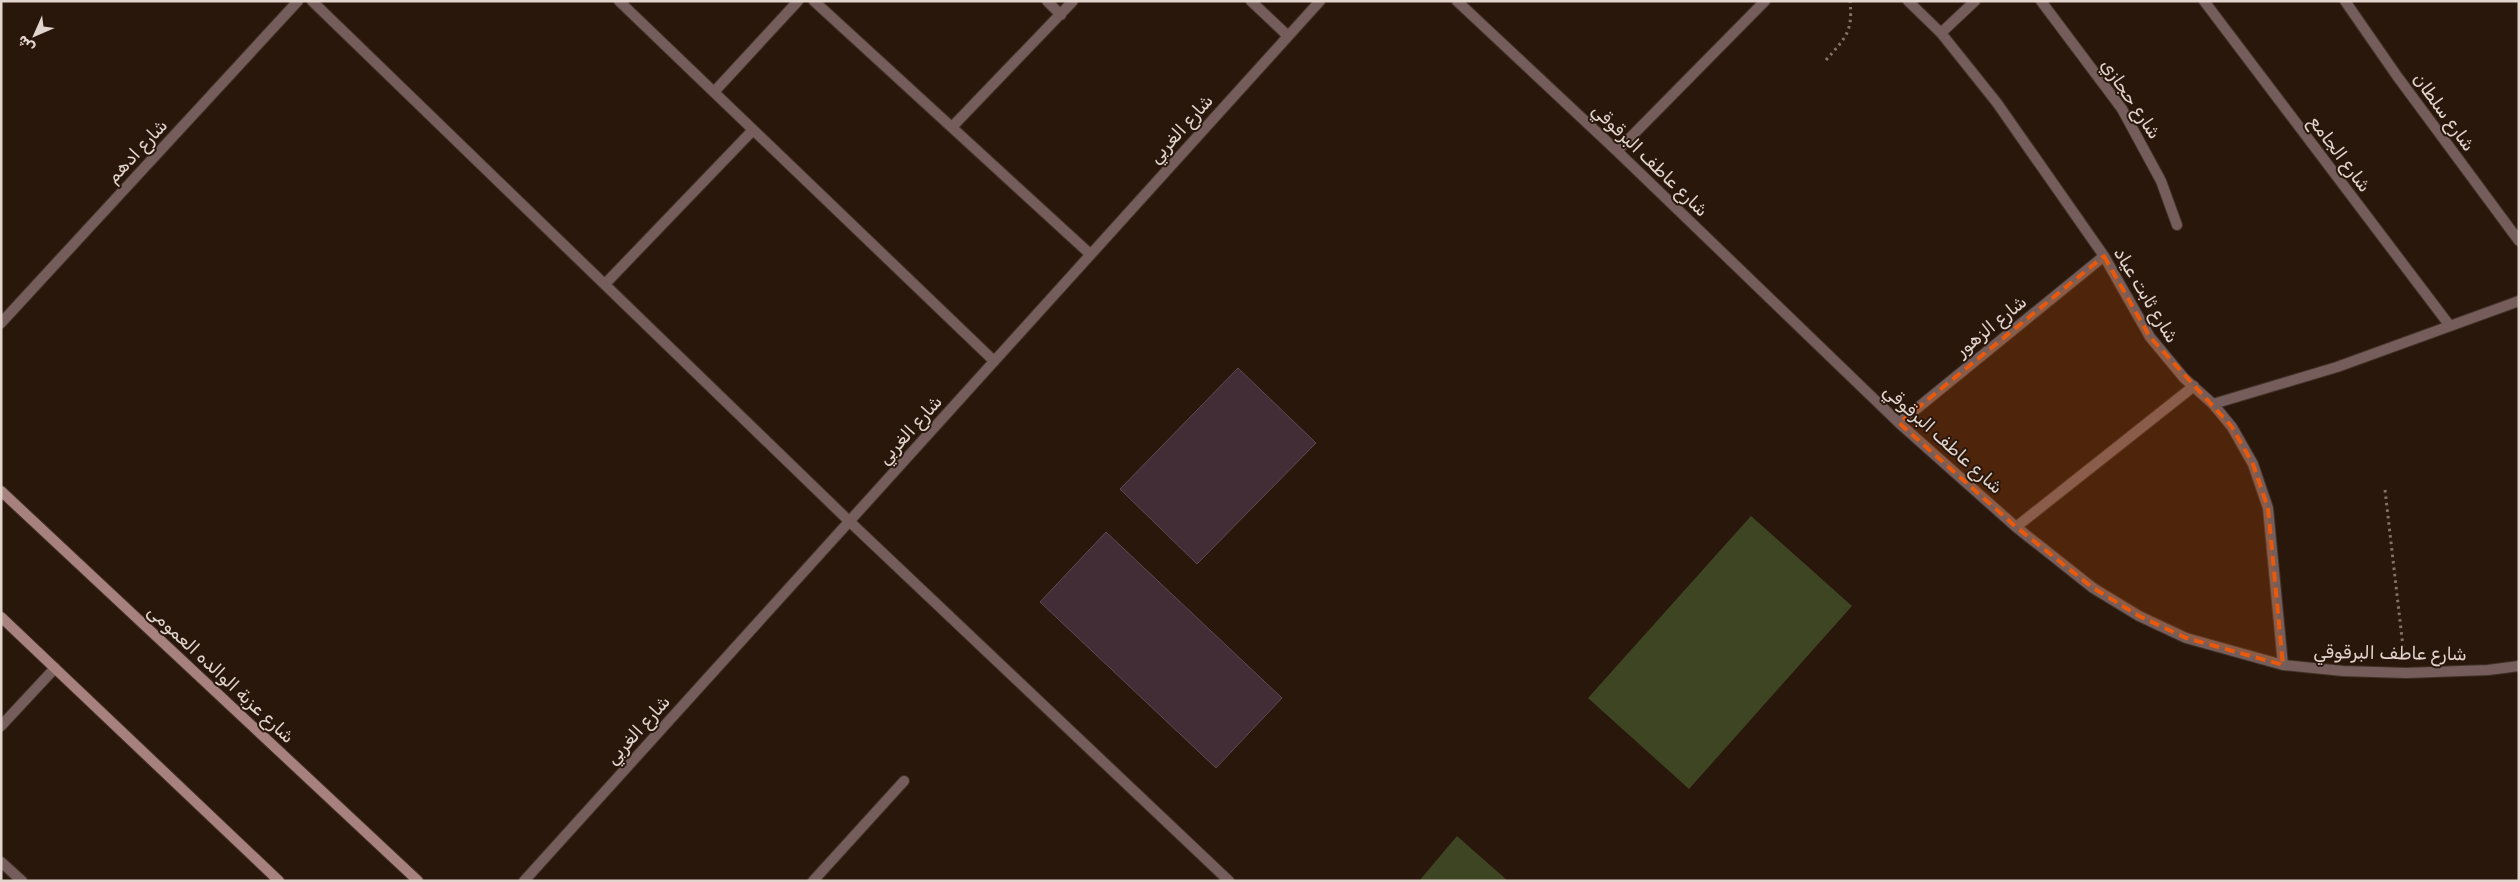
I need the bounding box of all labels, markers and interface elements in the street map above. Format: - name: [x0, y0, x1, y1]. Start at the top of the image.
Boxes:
- north arrow: [10, 10, 60, 60]
- text: ش: [14, 31, 38, 56]
- street label: شارع حجازي: [2095, 55, 2166, 144]
- street label: شارع سلطان: [2407, 69, 2480, 156]
- street label: شارع الغربي: [1144, 90, 1219, 169]
- street label: شارع عاطف البرقوقي: [1586, 99, 1713, 223]
- street label: شارع الجامع: [2303, 112, 2376, 198]
- street label: شارع ادهم: [102, 114, 173, 188]
- street label: شارع ثابت عياد: [2108, 243, 2183, 347]
- street label: شارع الزهور: [1950, 291, 2032, 363]
- street label: شارع عاطف البرقوقي: [1877, 380, 2007, 500]
- street label: شارع الغربي: [873, 391, 948, 470]
- street label: شارع عزبة الوالده العمومى: [142, 600, 299, 749]
- street label: شارع عاطف البرقوقي: [2313, 641, 2467, 667]
- street label: شارع الغربي: [601, 691, 676, 770]

